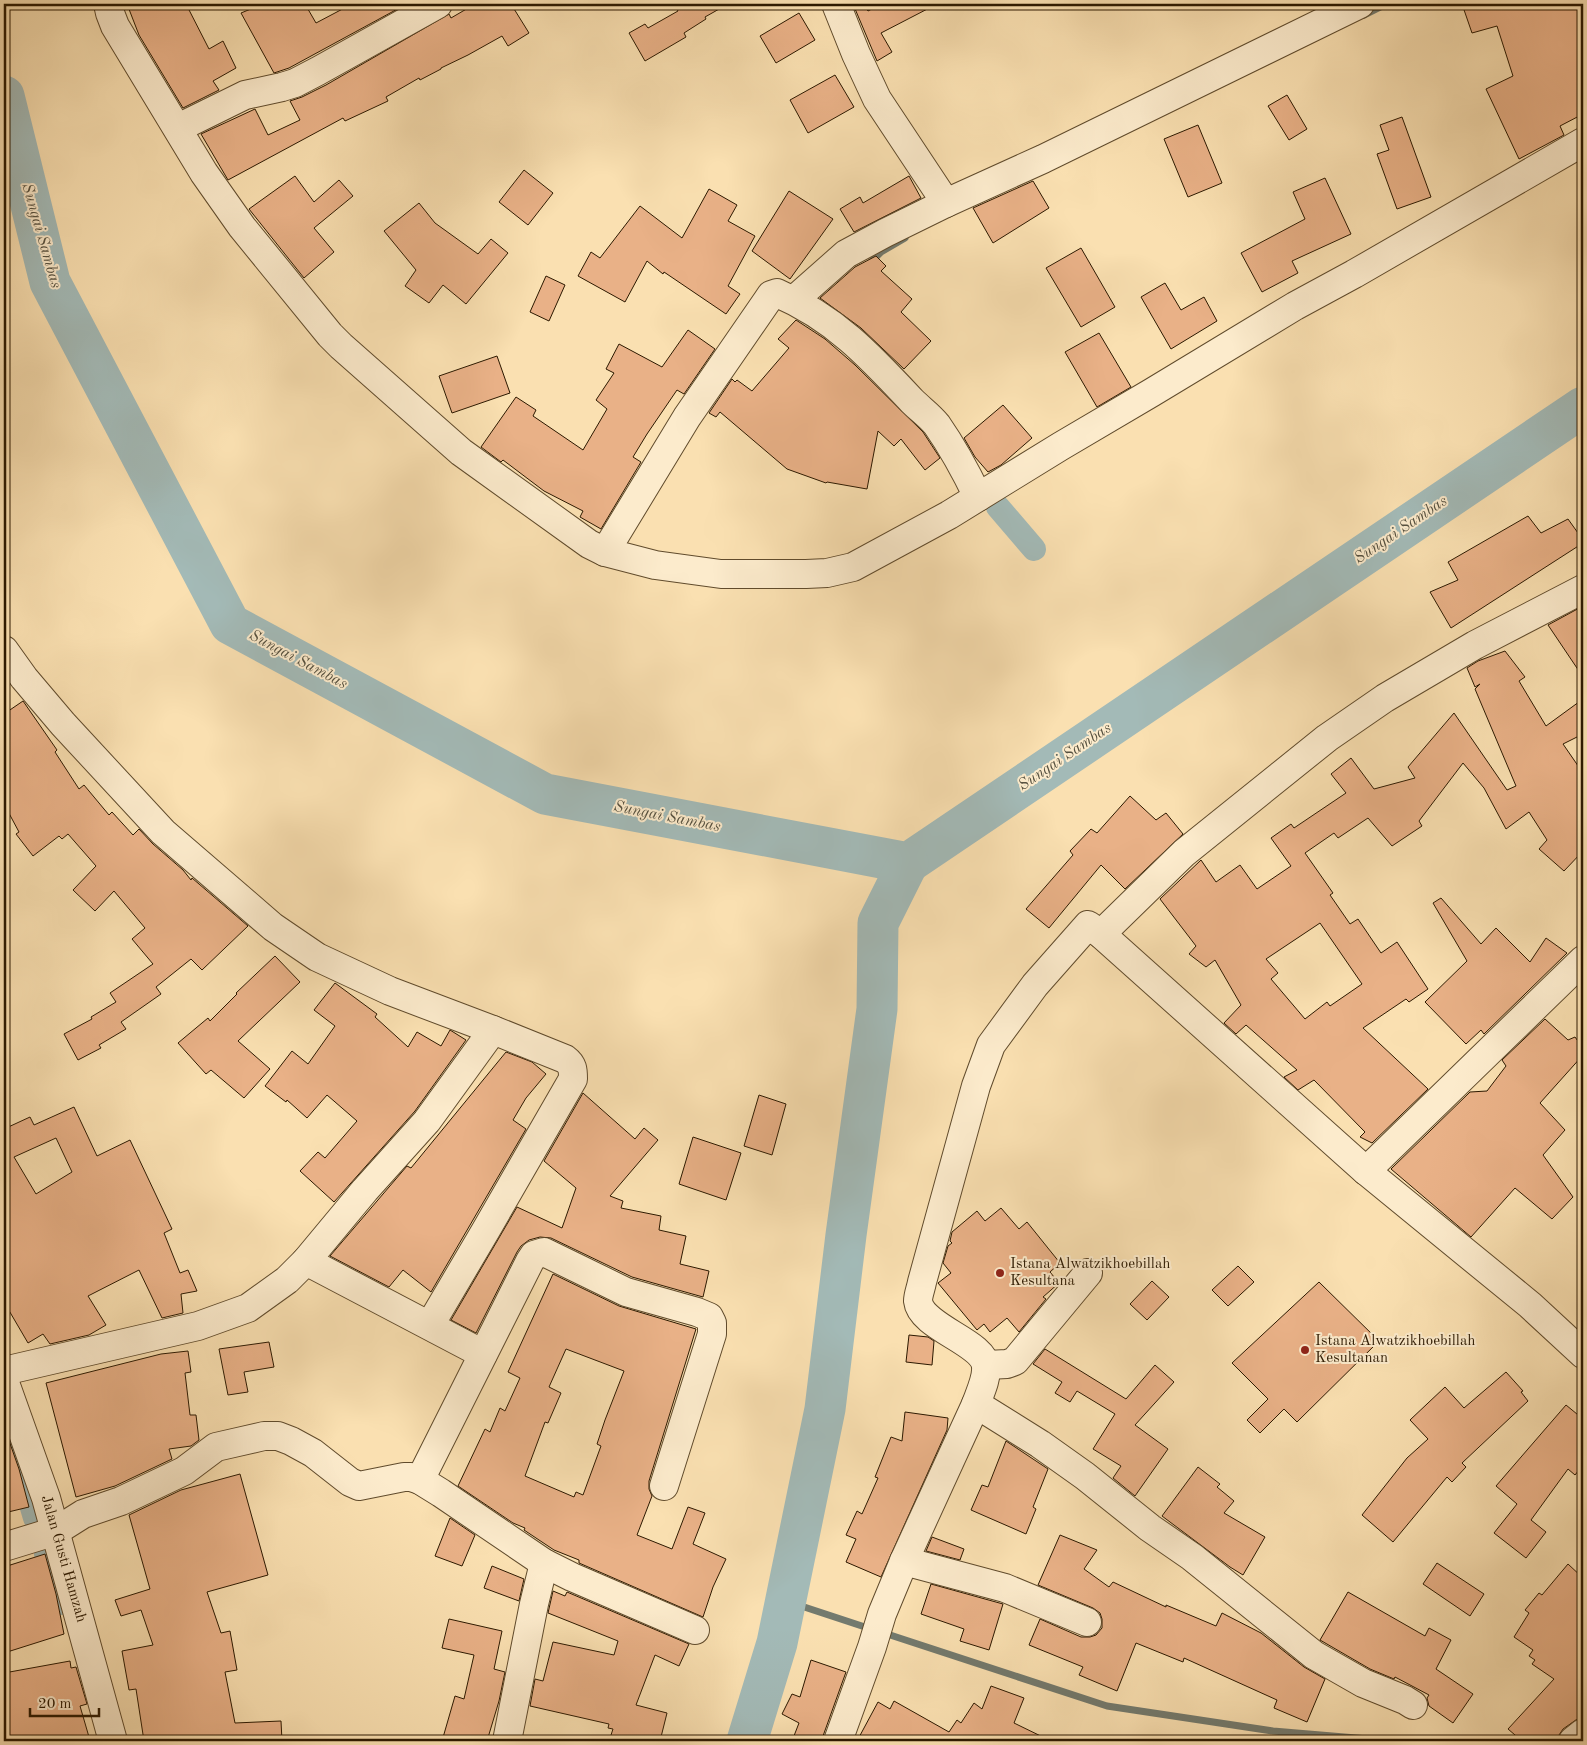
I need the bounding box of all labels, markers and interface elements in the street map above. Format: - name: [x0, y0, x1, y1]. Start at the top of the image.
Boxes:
- water label: Sungai Sambas: [18, 182, 64, 291]
- water label: Sungai Sambas: [1351, 493, 1451, 567]
- water label: Sungai Sambas: [246, 627, 350, 693]
- water label: Sungai Sambas: [1015, 720, 1115, 794]
- water label: Sungai Sambas: [612, 799, 722, 835]
- place label: Istana Alwatzikhoebillah Kesultana: [1010, 1257, 1170, 1289]
- marker: Istana Alwatzikhoebillah Kesultana: [994, 1267, 1006, 1279]
- place label: Istana Alwatzikhoebillah Kesultanan: [1315, 1334, 1475, 1366]
- marker: Istana Alwatzikhoebillah Kesultanan: [1299, 1344, 1311, 1356]
- street label: Jalan Gusti Hamzah: [38, 1494, 88, 1624]
- scale bar: [30, 1685, 99, 1717]
- text: 20 m: [38, 1697, 72, 1712]

